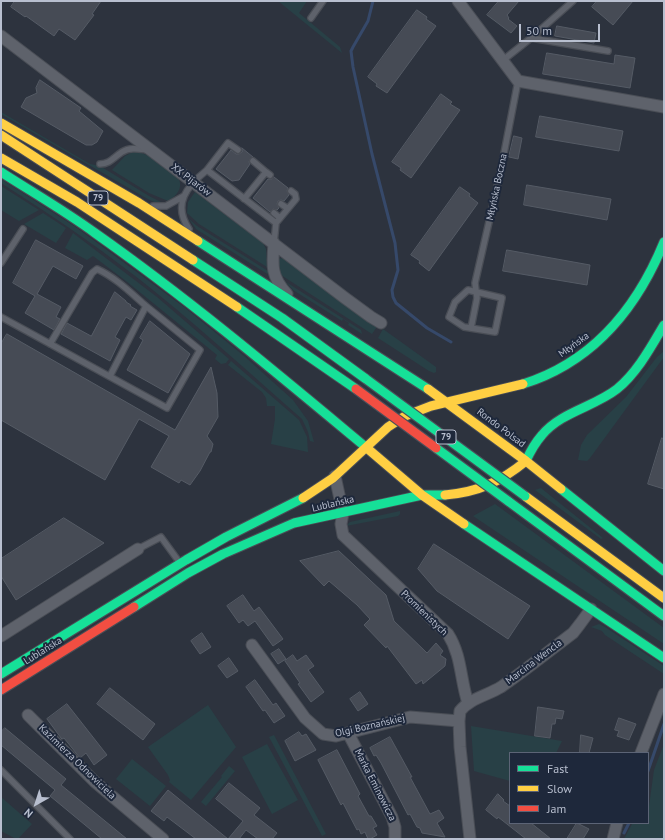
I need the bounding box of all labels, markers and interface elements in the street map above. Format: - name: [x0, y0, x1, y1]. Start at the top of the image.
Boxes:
- scale bar: [521, 16, 602, 42]
- text: 50 m: [526, 23, 552, 38]
- street label: Młyńska Boczna: [484, 152, 510, 222]
- street label: XX Pijarów: [169, 161, 213, 199]
- road number: 79: [88, 191, 108, 205]
- street label: Młyńska: [556, 330, 592, 360]
- street label: Rondo Polsad: [474, 406, 528, 450]
- road number: 79: [436, 430, 456, 444]
- street label: Lublańska: [311, 493, 355, 515]
- street label: Promienistych: [398, 588, 450, 638]
- street label: Lublańska: [22, 634, 64, 668]
- street label: Marcina Wencla: [503, 637, 565, 687]
- street label: Olgi Boznańskiej: [334, 712, 406, 740]
- street label: Kazimierza Odnowiciela: [36, 722, 118, 802]
- street label: Marka Eminowicza: [352, 747, 398, 823]
- legend: [509, 752, 649, 824]
- text: Fast: [547, 761, 568, 776]
- text: Slow: [547, 781, 572, 796]
- north arrow: [16, 784, 56, 824]
- text: Jam: [547, 801, 566, 816]
- text: N: [21, 806, 36, 821]

